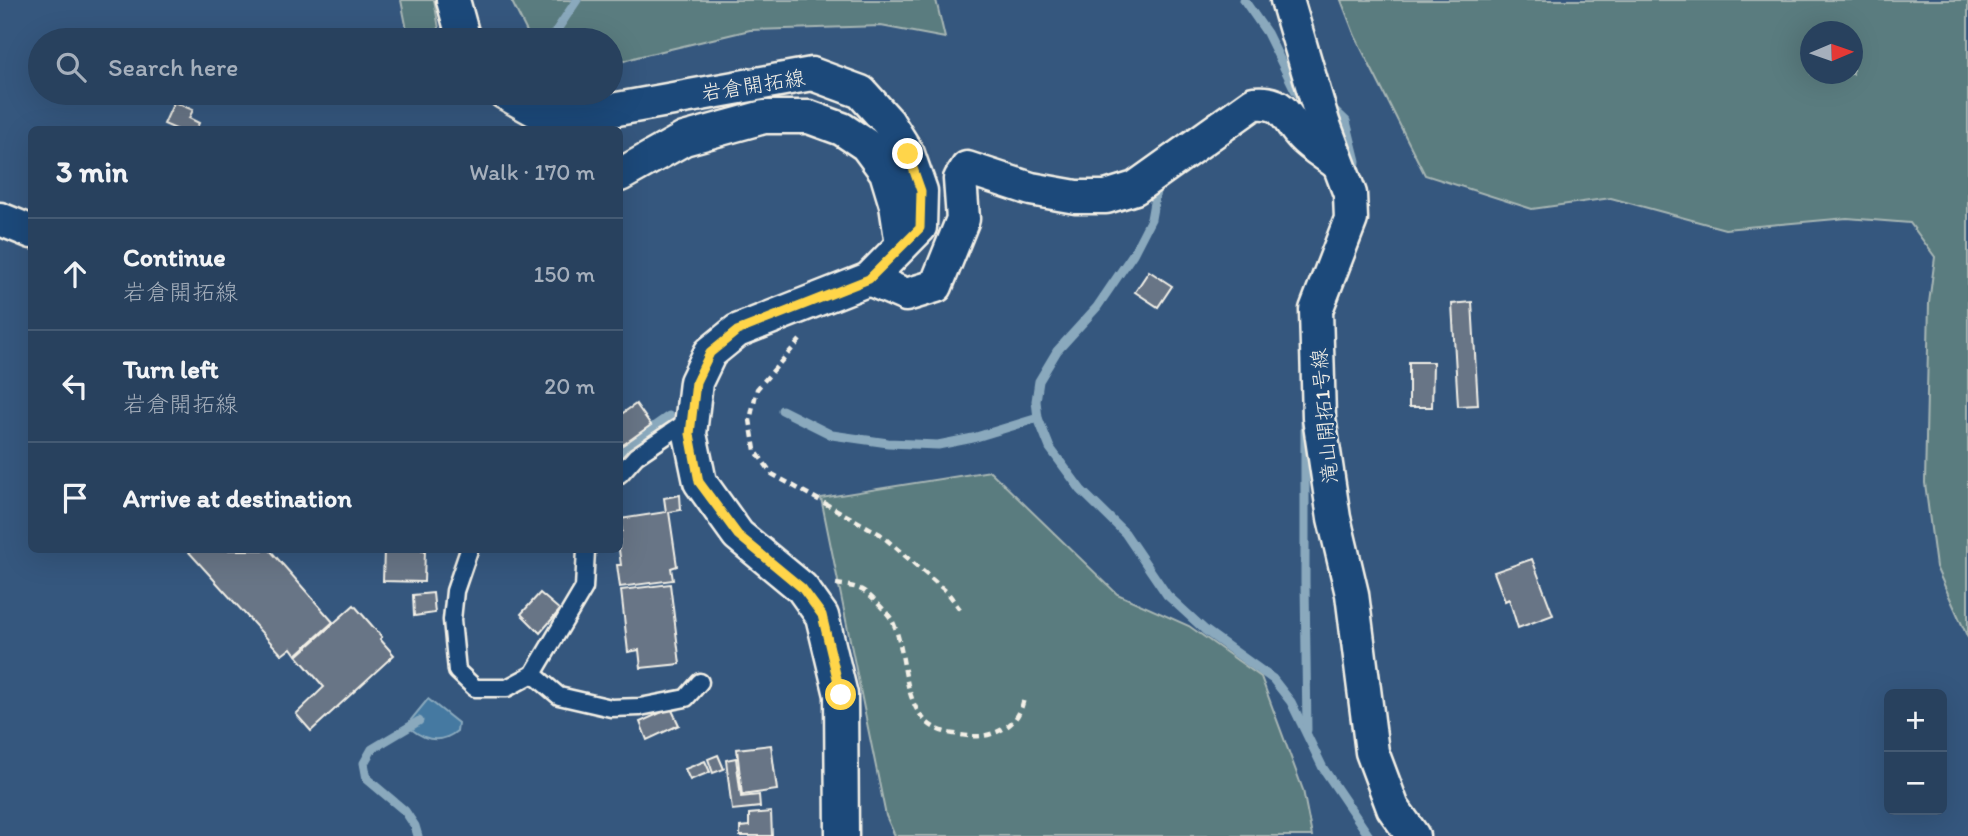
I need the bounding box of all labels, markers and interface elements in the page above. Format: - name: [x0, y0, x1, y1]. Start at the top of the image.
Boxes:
- north arrow: [1800, 21, 1863, 84]
- search box: [28, 28, 623, 105]
- icon: search: [52, 48, 90, 86]
- text: Search here: [108, 51, 238, 83]
- street label: 岩倉開拓線: [699, 64, 807, 106]
- route end: [892, 138, 923, 169]
- text: 3 min: [56, 153, 128, 190]
- text: Walk · 170 m: [469, 158, 595, 186]
- text: Continue: [123, 241, 226, 273]
- icon: ahead: [56, 255, 94, 293]
- text: 150 m: [534, 260, 595, 288]
- text: 岩倉開拓線: [123, 278, 238, 306]
- street label: 滝山開拓1号線: [1306, 347, 1342, 485]
- text: Turn left: [123, 353, 219, 385]
- icon: left: [56, 367, 94, 405]
- text: 20 m: [544, 372, 595, 400]
- text: 岩倉開拓線: [123, 390, 238, 418]
- icon: arrive: [56, 479, 94, 517]
- text: Arrive at destination: [123, 482, 352, 514]
- route start: [825, 679, 856, 710]
- map controls: [1884, 689, 1947, 815]
- button: +: [1884, 689, 1947, 752]
- button: −: [1884, 752, 1947, 815]

